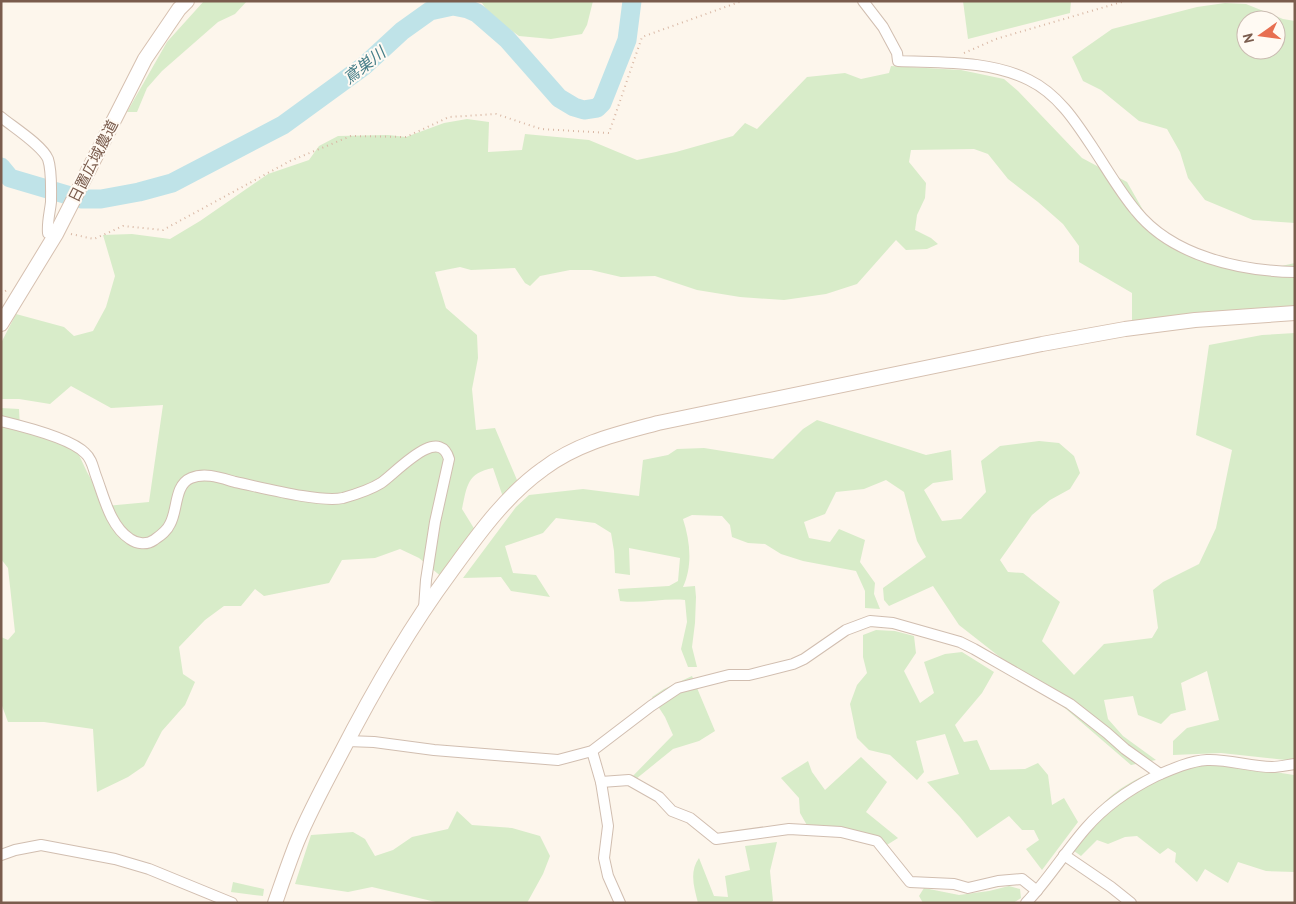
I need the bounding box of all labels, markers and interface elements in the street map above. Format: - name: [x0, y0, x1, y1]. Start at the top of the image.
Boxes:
- north arrow: [1236, 10, 1286, 60]
- text: N: [1239, 32, 1258, 45]
- water label: 鳶巣川: [339, 41, 391, 88]
- street label: 日置広域農道: [64, 117, 122, 205]

